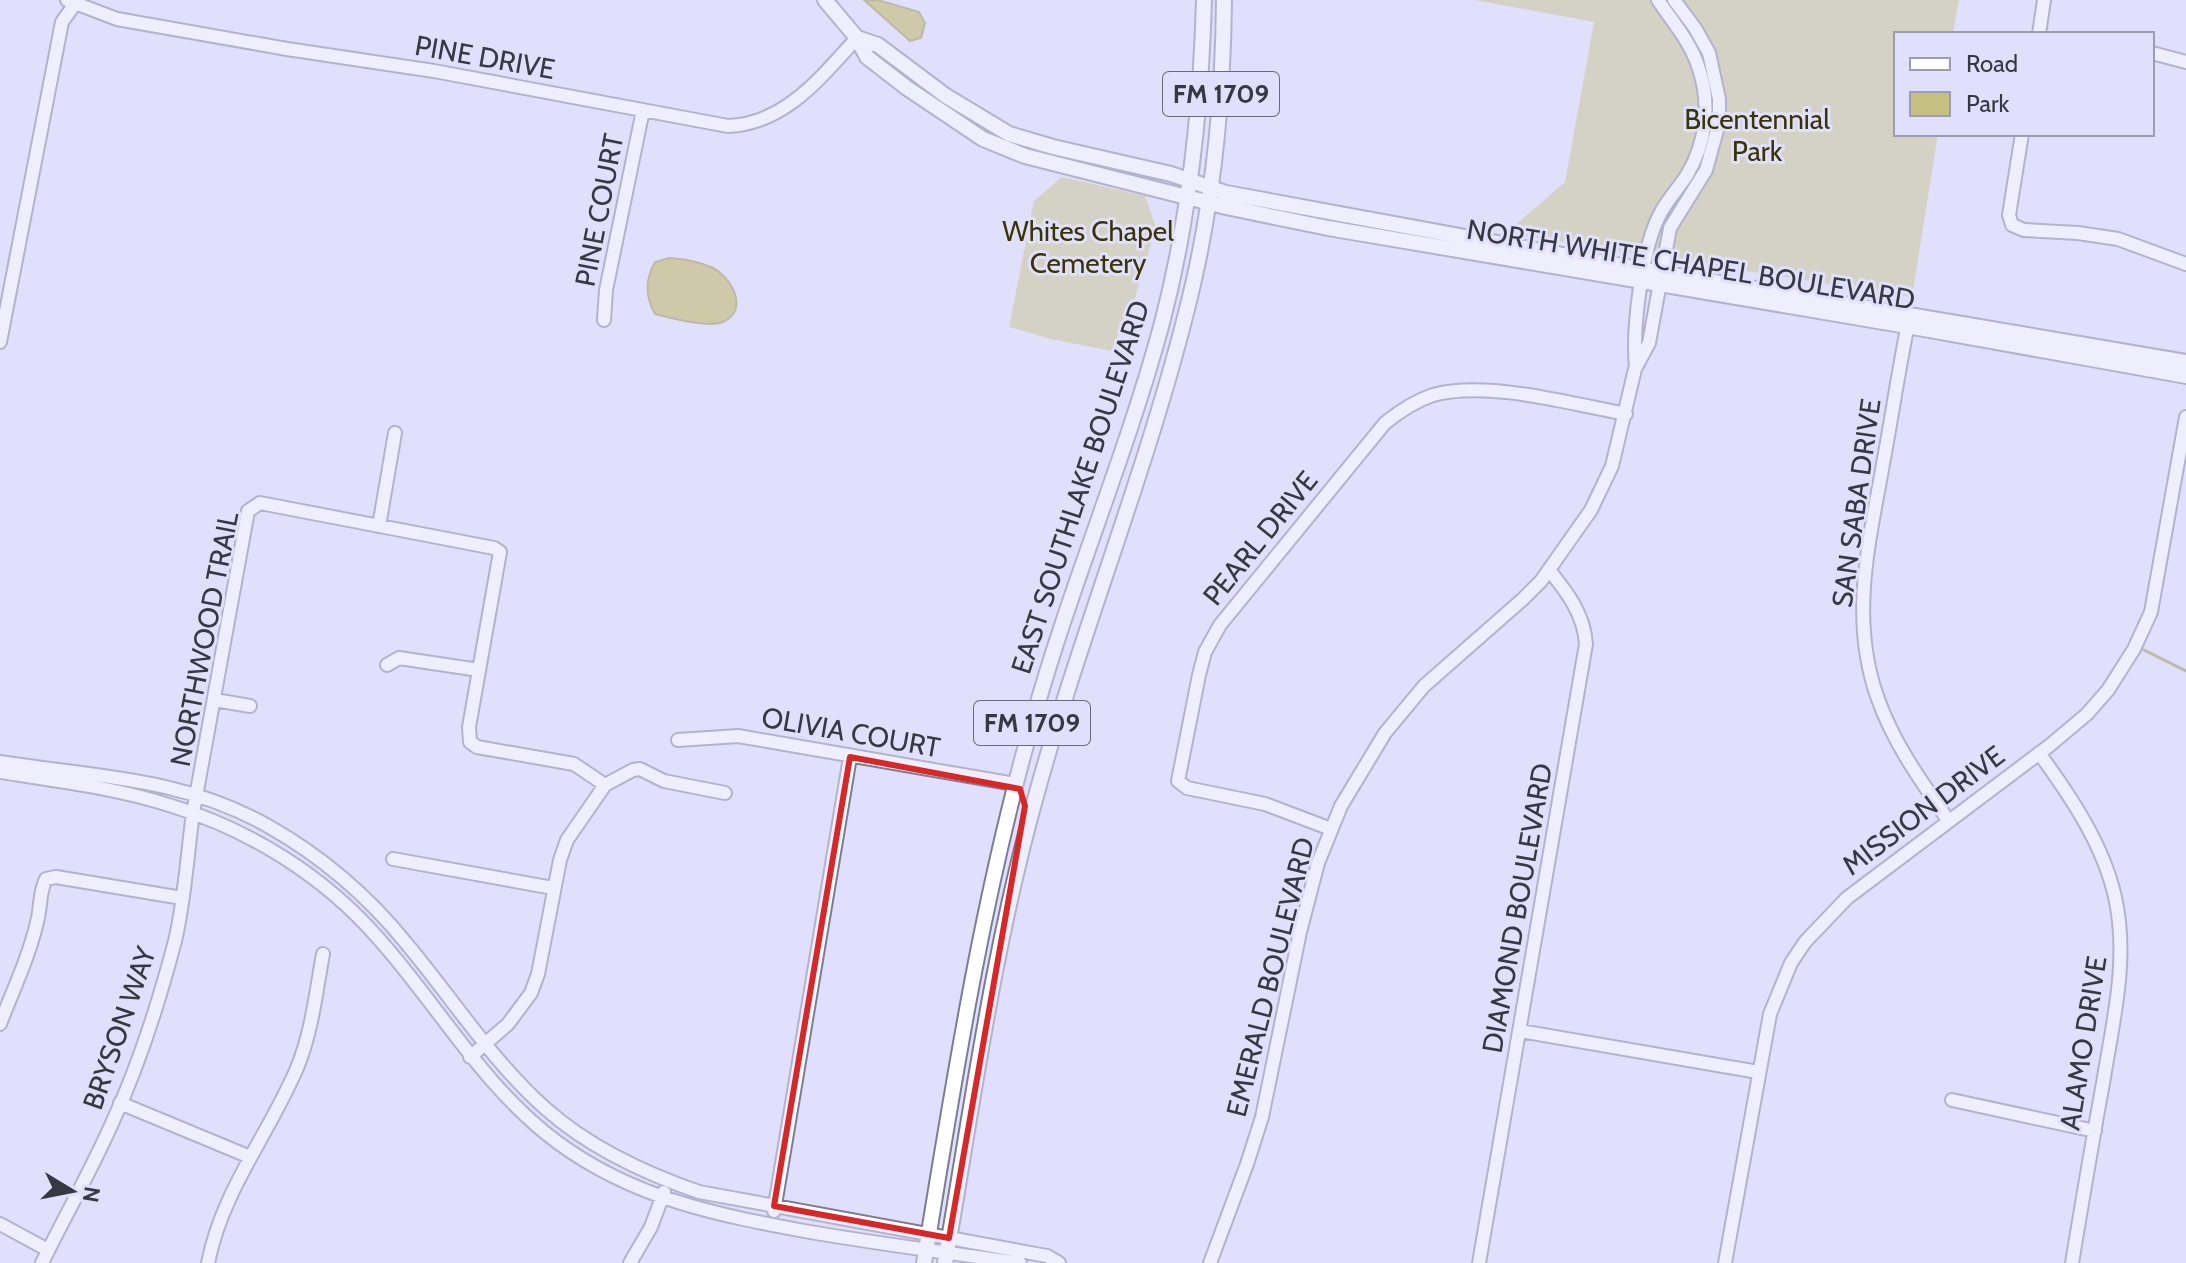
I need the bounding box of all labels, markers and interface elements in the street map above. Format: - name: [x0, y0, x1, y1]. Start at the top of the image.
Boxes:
- street label: PINE DRIVE: [412, 28, 558, 86]
- legend: [1894, 32, 2154, 136]
- text: Road: [1966, 49, 2018, 78]
- road number: FM 1709: [1163, 72, 1279, 116]
- text: Park: [1966, 89, 2009, 118]
- park label: Bicentennial Park: [1684, 102, 1830, 168]
- street label: PINE COURT: [568, 131, 630, 289]
- street label: NORTH WHITE CHAPEL BOULEVARD: [1464, 212, 1918, 316]
- park label: Whites Chapel Cemetery: [1002, 214, 1174, 280]
- street label: EAST SOUTHLAKE BOULEVARD: [1004, 296, 1156, 678]
- street label: SAN SABA DRIVE: [1825, 396, 1887, 610]
- street label: PEARL DRIVE: [1196, 464, 1324, 612]
- street label: NORTHWOOD TRAIL: [163, 509, 245, 769]
- street label: OLIVIA COURT: [759, 700, 943, 764]
- road number: FM 1709: [974, 701, 1090, 745]
- street label: MISSION DRIVE: [1835, 738, 2011, 882]
- street label: DIAMOND BOULEVARD: [1475, 760, 1559, 1056]
- street label: EMERALD BOULEVARD: [1219, 834, 1321, 1120]
- street label: BRYSON WAY: [75, 941, 163, 1114]
- street label: ALAMO DRIVE: [2052, 953, 2114, 1133]
- north arrow: [32, 1151, 112, 1231]
- text: N: [77, 1184, 106, 1204]

